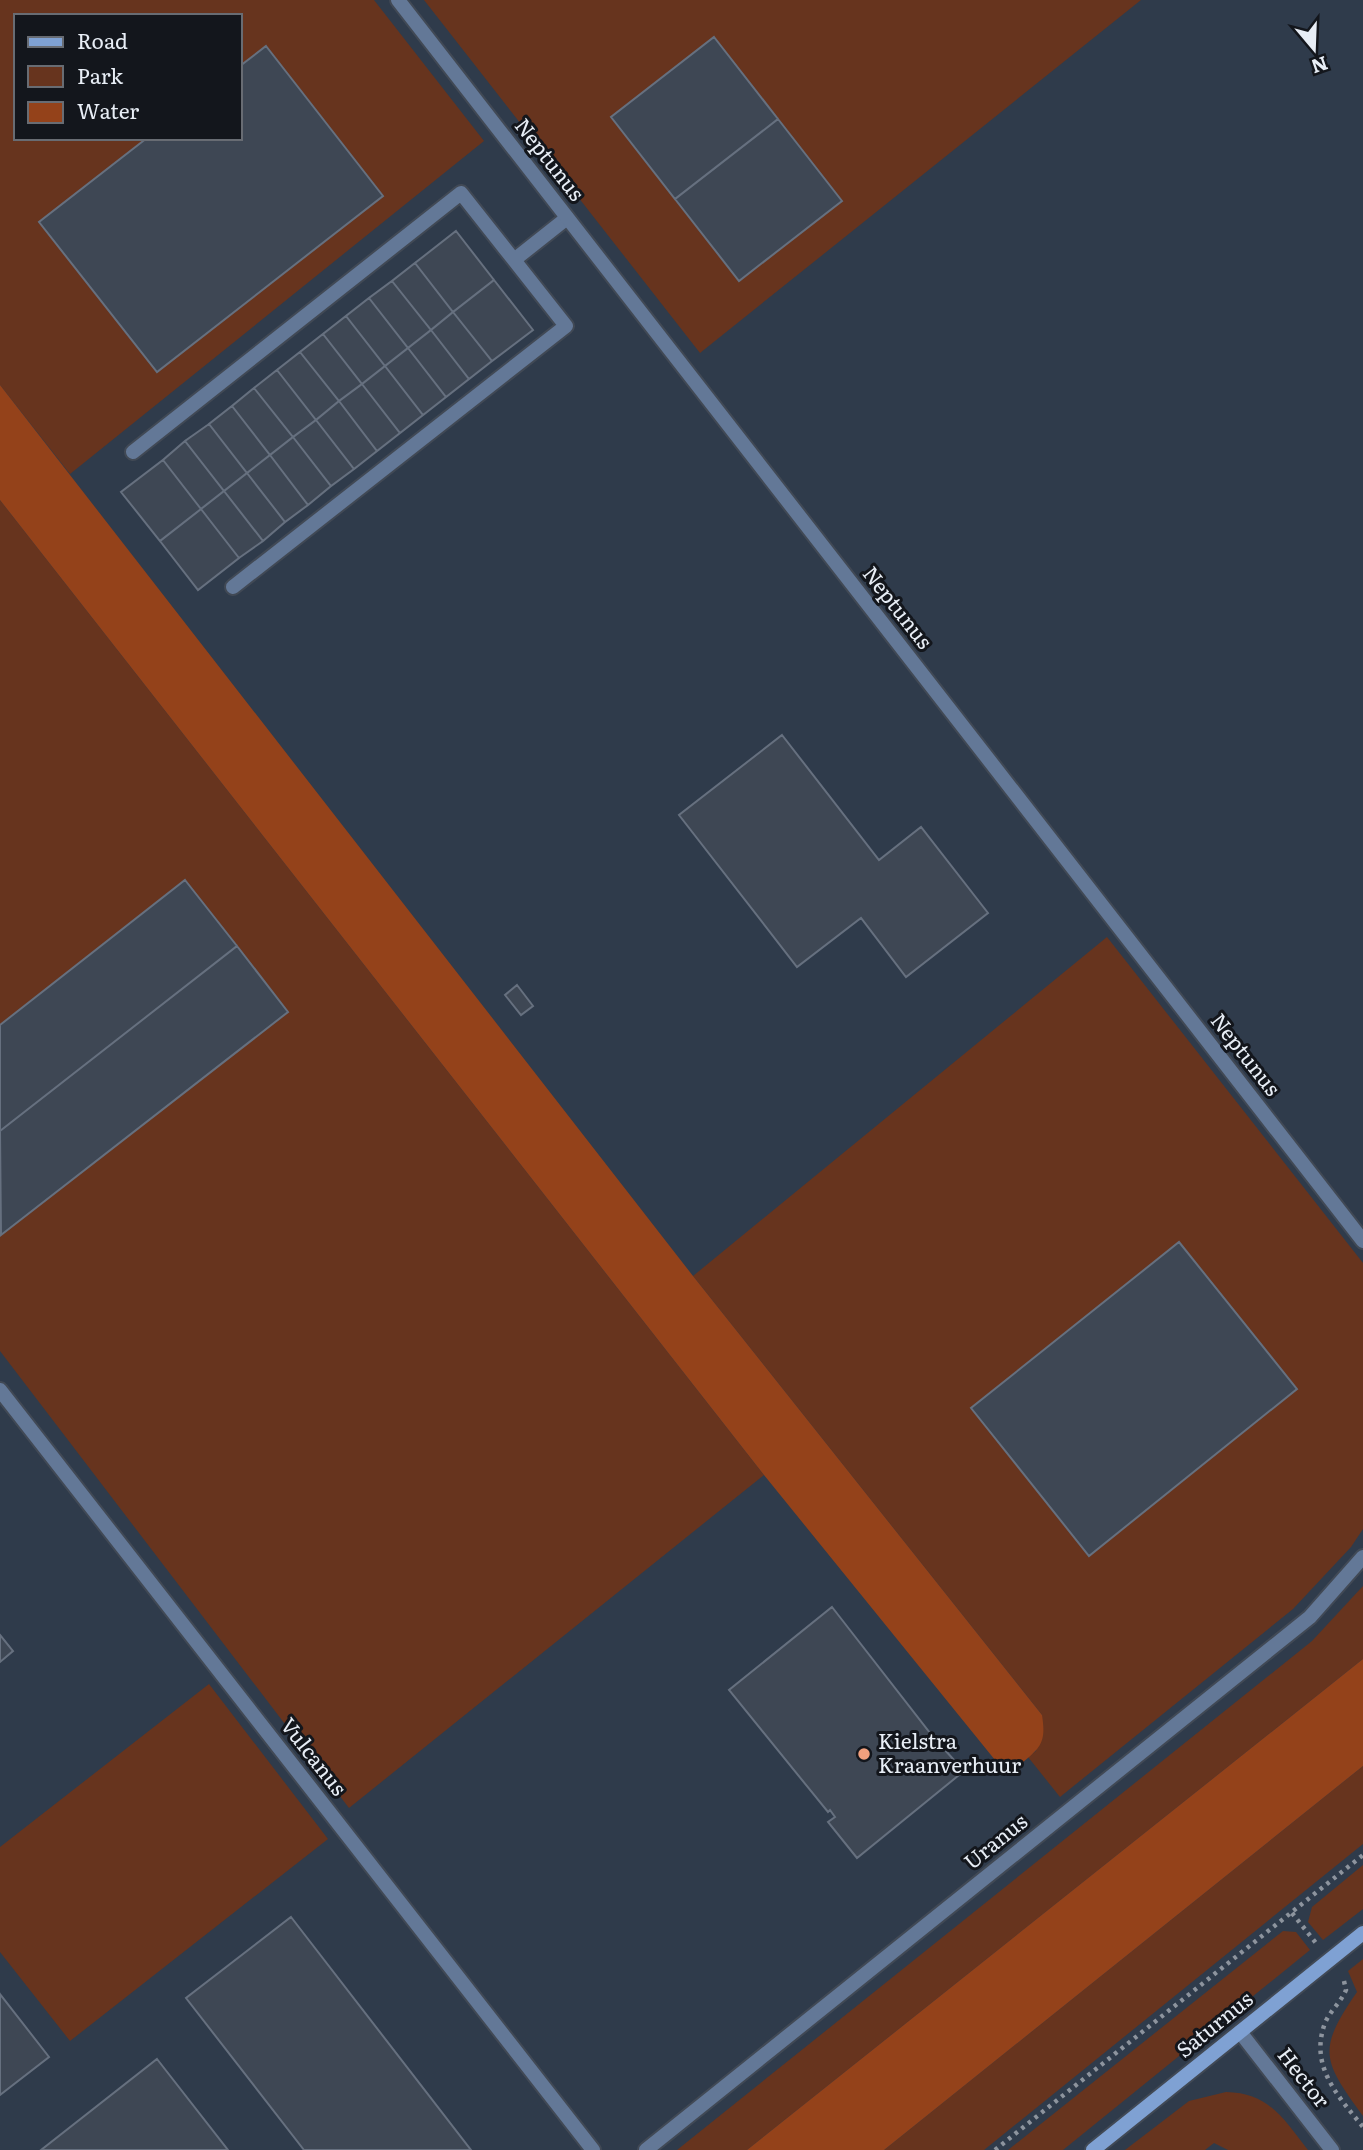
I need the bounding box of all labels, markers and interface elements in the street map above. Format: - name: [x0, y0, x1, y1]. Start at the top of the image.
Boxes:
- legend: [14, 14, 242, 140]
- north arrow: [1279, 14, 1349, 84]
- text: Road: [77, 24, 128, 55]
- text: N: [1308, 50, 1332, 82]
- text: Park: [77, 59, 123, 90]
- text: Water: [77, 94, 139, 125]
- street label: Neptunus: [509, 110, 593, 206]
- street label: Neptunus: [857, 558, 941, 654]
- street label: Neptunus: [1205, 1005, 1289, 1101]
- street label: Vulcanus: [275, 1710, 355, 1801]
- place label: Kielstra Kraanverhuur: [878, 1724, 1021, 1779]
- marker: Kielstra Kraanverhuur: [856, 1746, 872, 1762]
- street label: Uranus: [956, 1805, 1033, 1875]
- street label: Saturnus: [1168, 1982, 1258, 2064]
- street label: Hector: [1271, 2040, 1339, 2113]

